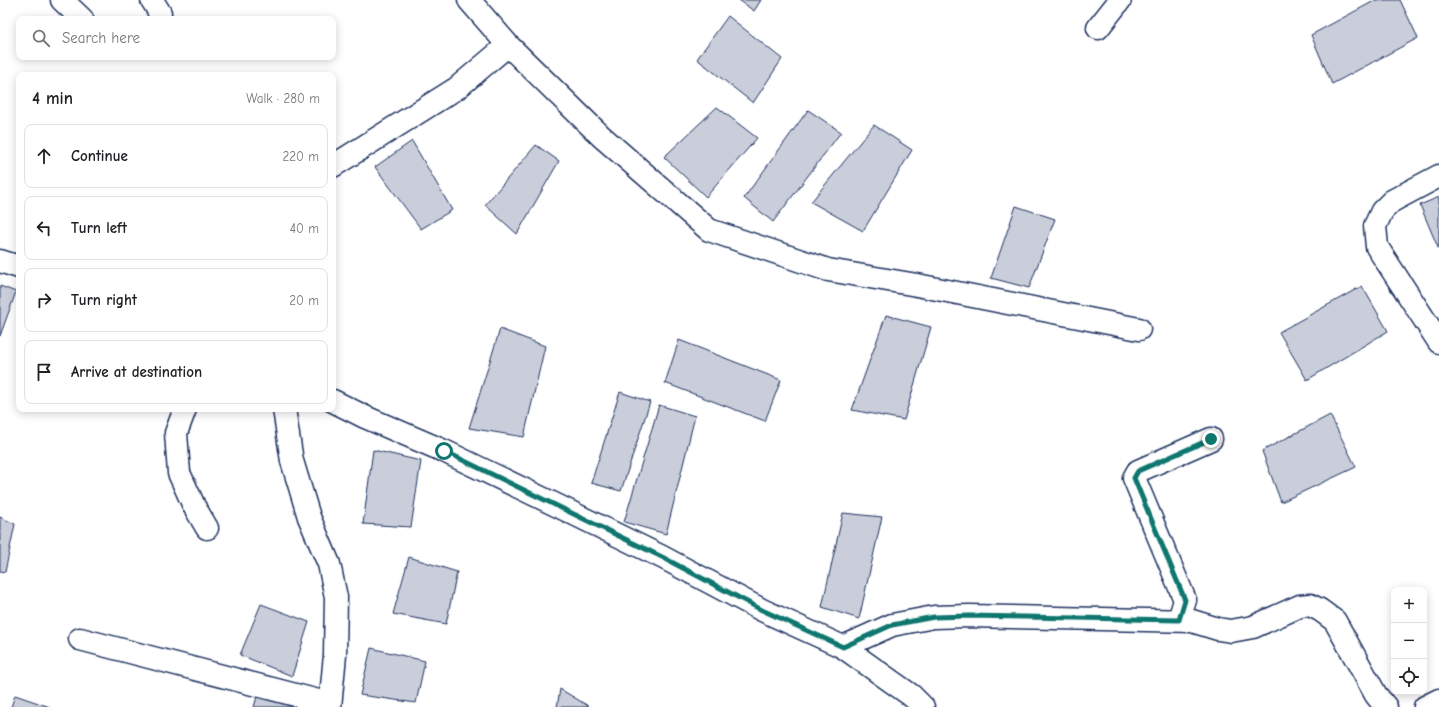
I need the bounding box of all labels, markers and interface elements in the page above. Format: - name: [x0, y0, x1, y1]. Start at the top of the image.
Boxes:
- search box: [16, 16, 336, 60]
- icon: search: [30, 27, 52, 49]
- text: Search here: [62, 29, 140, 47]
- text: 4 min: [32, 89, 73, 108]
- text: Walk · 280 m: [246, 91, 320, 106]
- icon: ahead: [33, 145, 55, 167]
- text: Continue: [71, 147, 128, 165]
- text: 220 m: [282, 149, 319, 164]
- icon: left: [33, 217, 55, 239]
- text: Turn left: [71, 219, 127, 237]
- text: 40 m: [290, 221, 319, 236]
- icon: right: [33, 289, 55, 311]
- text: Turn right: [71, 291, 137, 309]
- text: 20 m: [289, 293, 319, 308]
- icon: arrive: [33, 361, 55, 383]
- text: Arrive at destination: [71, 363, 202, 381]
- route end: [1202, 430, 1220, 448]
- route start: [435, 442, 453, 460]
- map controls: [1391, 587, 1427, 695]
- button: +: [1391, 587, 1427, 623]
- button: −: [1391, 623, 1427, 659]
- button: locate: [1391, 659, 1427, 695]

